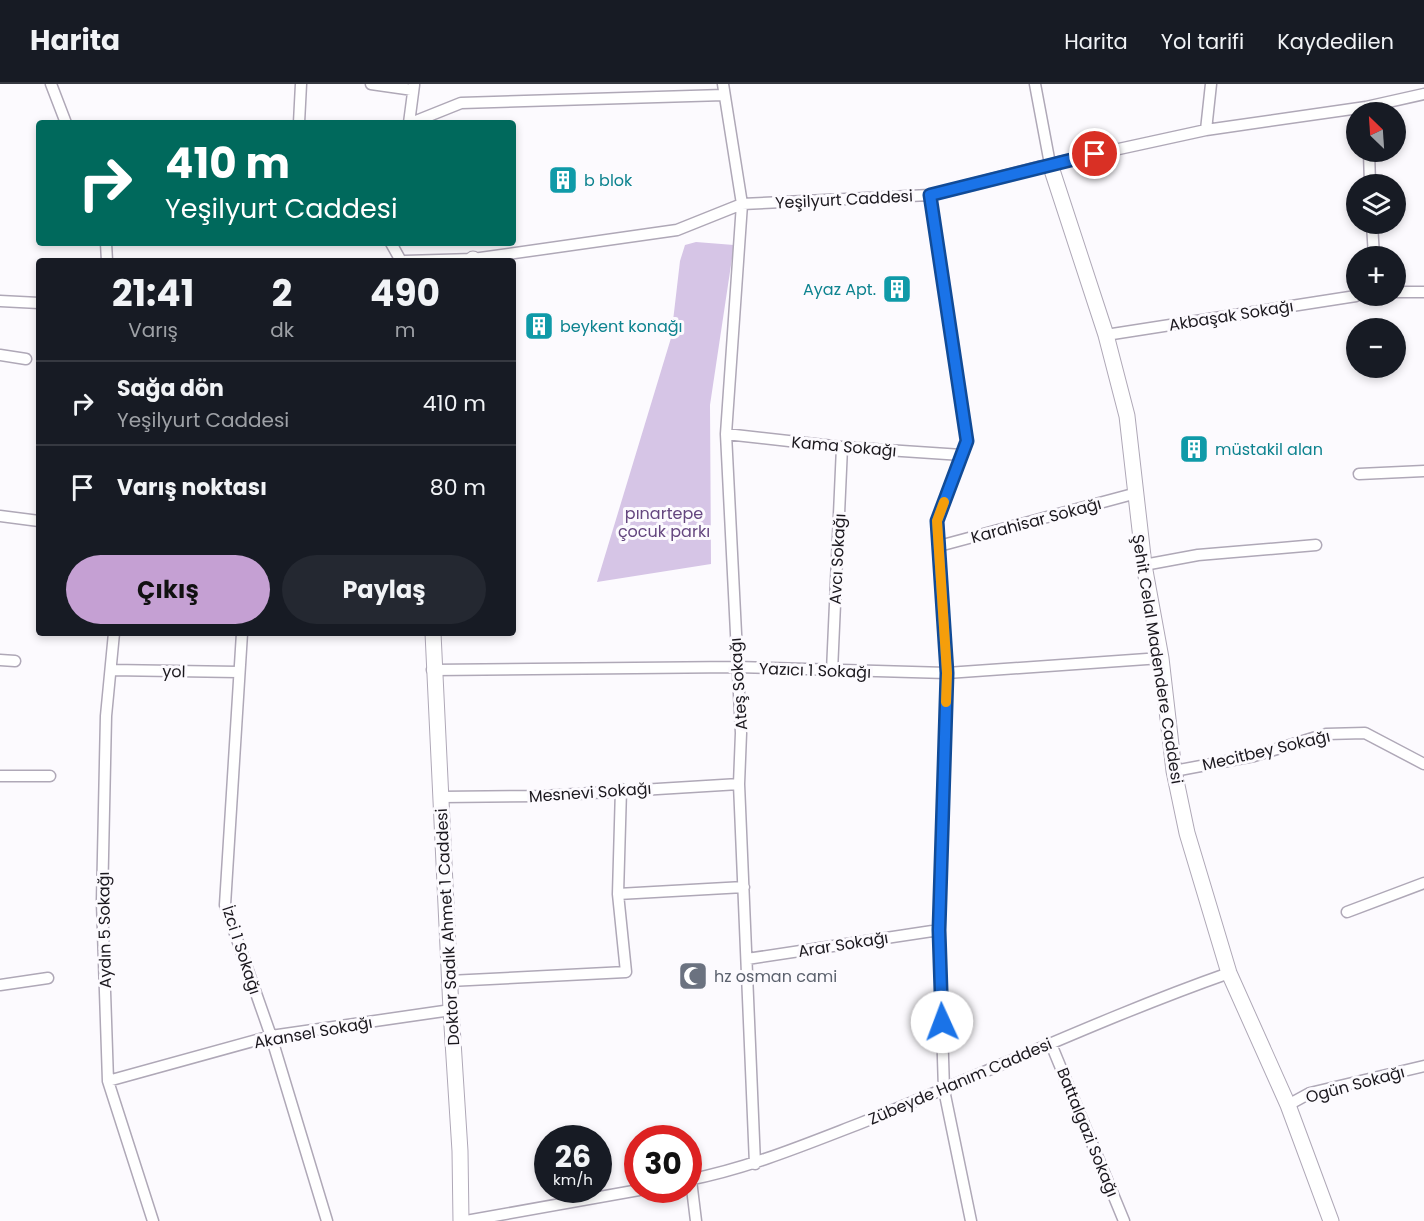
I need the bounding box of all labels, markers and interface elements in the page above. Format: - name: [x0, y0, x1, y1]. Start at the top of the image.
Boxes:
- text: Harita: [30, 21, 120, 60]
- text: Harita: [1064, 27, 1128, 56]
- text: Yol tarifi: [1161, 27, 1244, 56]
- text: Kaydedilen: [1277, 27, 1394, 56]
- north arrow: [1346, 102, 1406, 162]
- map controls: [1346, 102, 1406, 378]
- pin: [1069, 128, 1120, 179]
- text: 410 m: [165, 134, 290, 193]
- icon: arrive: [1078, 137, 1111, 170]
- icon: right: [66, 144, 144, 222]
- building icon: b blok: [547, 164, 579, 196]
- place label: b blok: [584, 169, 633, 192]
- button: layers: [1346, 174, 1406, 234]
- street label: Yeşilyurt Caddesi: [775, 184, 913, 215]
- text: Yeşilyurt Caddesi: [165, 190, 398, 227]
- button: +: [1346, 246, 1406, 306]
- text: 21:41: [112, 268, 194, 319]
- text: 2: [272, 268, 292, 319]
- text: 490: [370, 268, 440, 319]
- building icon: Ayaz Apt.: [881, 273, 913, 305]
- place label: Ayaz Apt.: [803, 278, 876, 301]
- street label: Akbaşak Sokağı: [1167, 294, 1295, 337]
- building icon: beykent konağı: [523, 310, 555, 342]
- place label: beykent konağı: [560, 315, 683, 338]
- text: Varış: [128, 316, 178, 344]
- text: dk: [270, 316, 294, 344]
- text: m: [395, 316, 415, 344]
- button: −: [1346, 318, 1406, 378]
- text: Sağa dön: [117, 373, 224, 404]
- icon: right: [66, 387, 99, 420]
- text: 410 m: [423, 388, 486, 419]
- text: Yeşilyurt Caddesi: [117, 406, 289, 434]
- street label: Kama Sokağı: [790, 430, 897, 463]
- building icon: müstakil alan: [1178, 433, 1210, 465]
- place label: müstakil alan: [1215, 438, 1323, 461]
- icon: arrive: [66, 471, 99, 504]
- text: Varış noktası: [117, 472, 267, 503]
- text: 80 m: [430, 472, 486, 503]
- street label: Karahisar Sokağı: [968, 492, 1104, 549]
- park label: pınartepe çocuk parkı: [618, 502, 710, 543]
- street label: Avcı Sokağı: [824, 513, 851, 605]
- street label: Şehit Celal Madendere Caddesi: [1126, 533, 1189, 785]
- button: Çıkış: [66, 555, 270, 624]
- button: Paylaş: [282, 555, 486, 624]
- street label: Ateş Sokağı: [724, 637, 753, 731]
- street label: Yazıcı 1 Sokağı: [759, 657, 871, 684]
- street label: yol: [162, 660, 186, 683]
- street label: Mecitbey Sokağı: [1200, 725, 1332, 776]
- street label: Mesnevi Sokağı: [528, 777, 652, 808]
- street label: Doktor Sadık Ahmet 1 Caddesi: [430, 808, 465, 1046]
- street label: Aydın 5 Sokağı: [92, 871, 117, 989]
- street label: İzci 1 Sokağı: [216, 903, 267, 997]
- street label: Arar Sokağı: [796, 926, 890, 963]
- mosque icon: hz osman cami: [677, 960, 709, 992]
- place label: hz osman cami: [714, 965, 837, 988]
- position arrow: [910, 990, 974, 1054]
- street label: Akansel Sokağı: [252, 1011, 374, 1054]
- street label: Zübeyde Hanım Caddesi: [865, 1032, 1056, 1131]
- street label: Ogün Sokağı: [1303, 1060, 1407, 1109]
- street label: Battalgazi Sokağı: [1051, 1064, 1124, 1200]
- speed limit sign: 30: [624, 1125, 702, 1203]
- text: 26: [555, 1135, 591, 1178]
- text: km/h: [553, 1169, 593, 1190]

